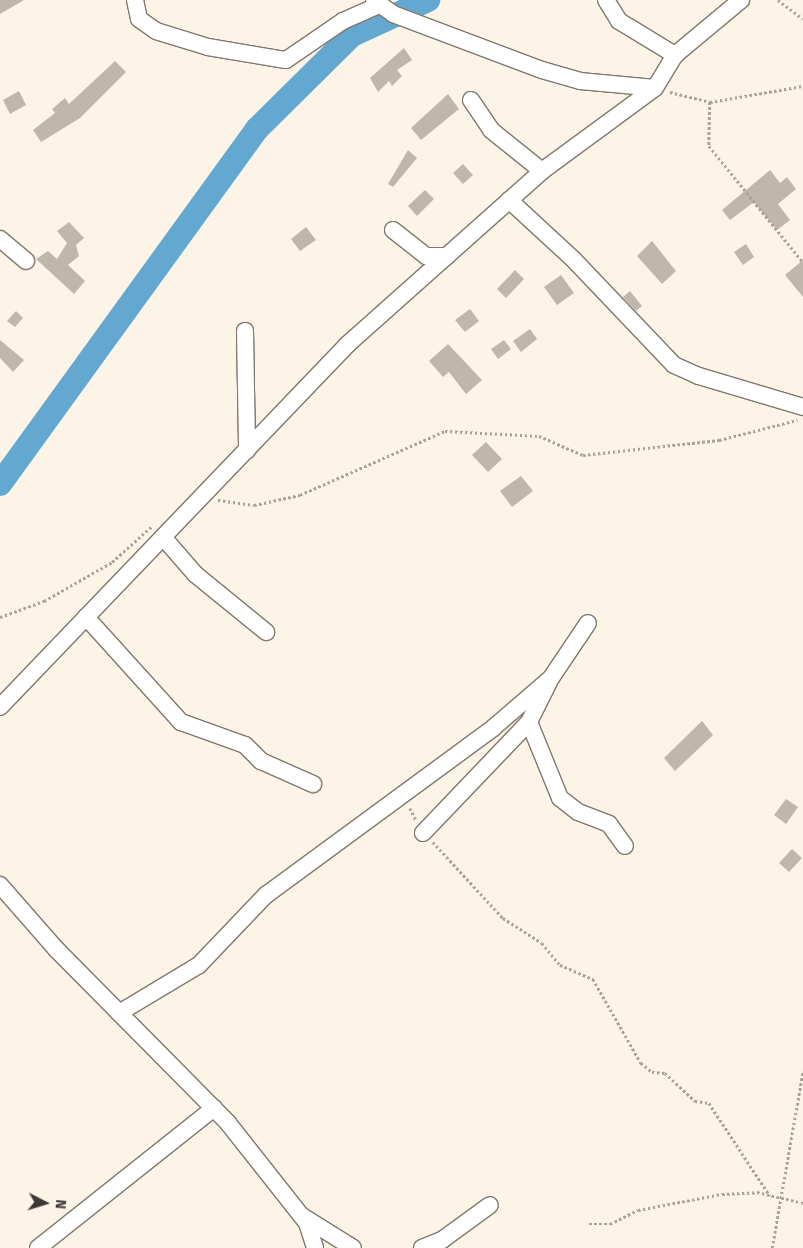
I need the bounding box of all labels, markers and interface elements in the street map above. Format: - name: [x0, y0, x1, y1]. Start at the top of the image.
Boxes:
- north arrow: [20, 1178, 70, 1228]
- text: N: [52, 1199, 69, 1210]

